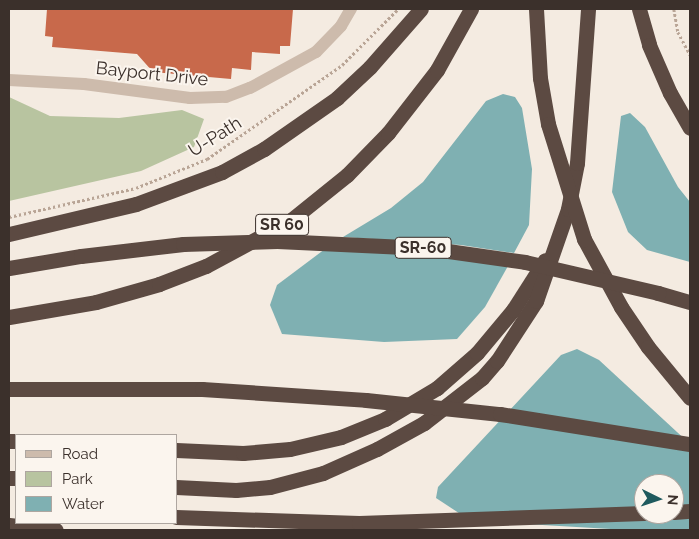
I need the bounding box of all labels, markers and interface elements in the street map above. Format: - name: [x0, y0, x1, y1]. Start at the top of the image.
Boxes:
- street label: Bayport Drive: [95, 57, 209, 91]
- street label: U-Path: [184, 112, 246, 162]
- road number: SR 60: [254, 212, 310, 238]
- road number: SR-60: [394, 234, 452, 262]
- legend: [15, 434, 178, 524]
- text: Road: [62, 445, 98, 463]
- text: Park: [62, 470, 93, 488]
- north arrow: [634, 474, 684, 524]
- text: N: [665, 494, 681, 506]
- text: Water: [62, 495, 104, 513]

